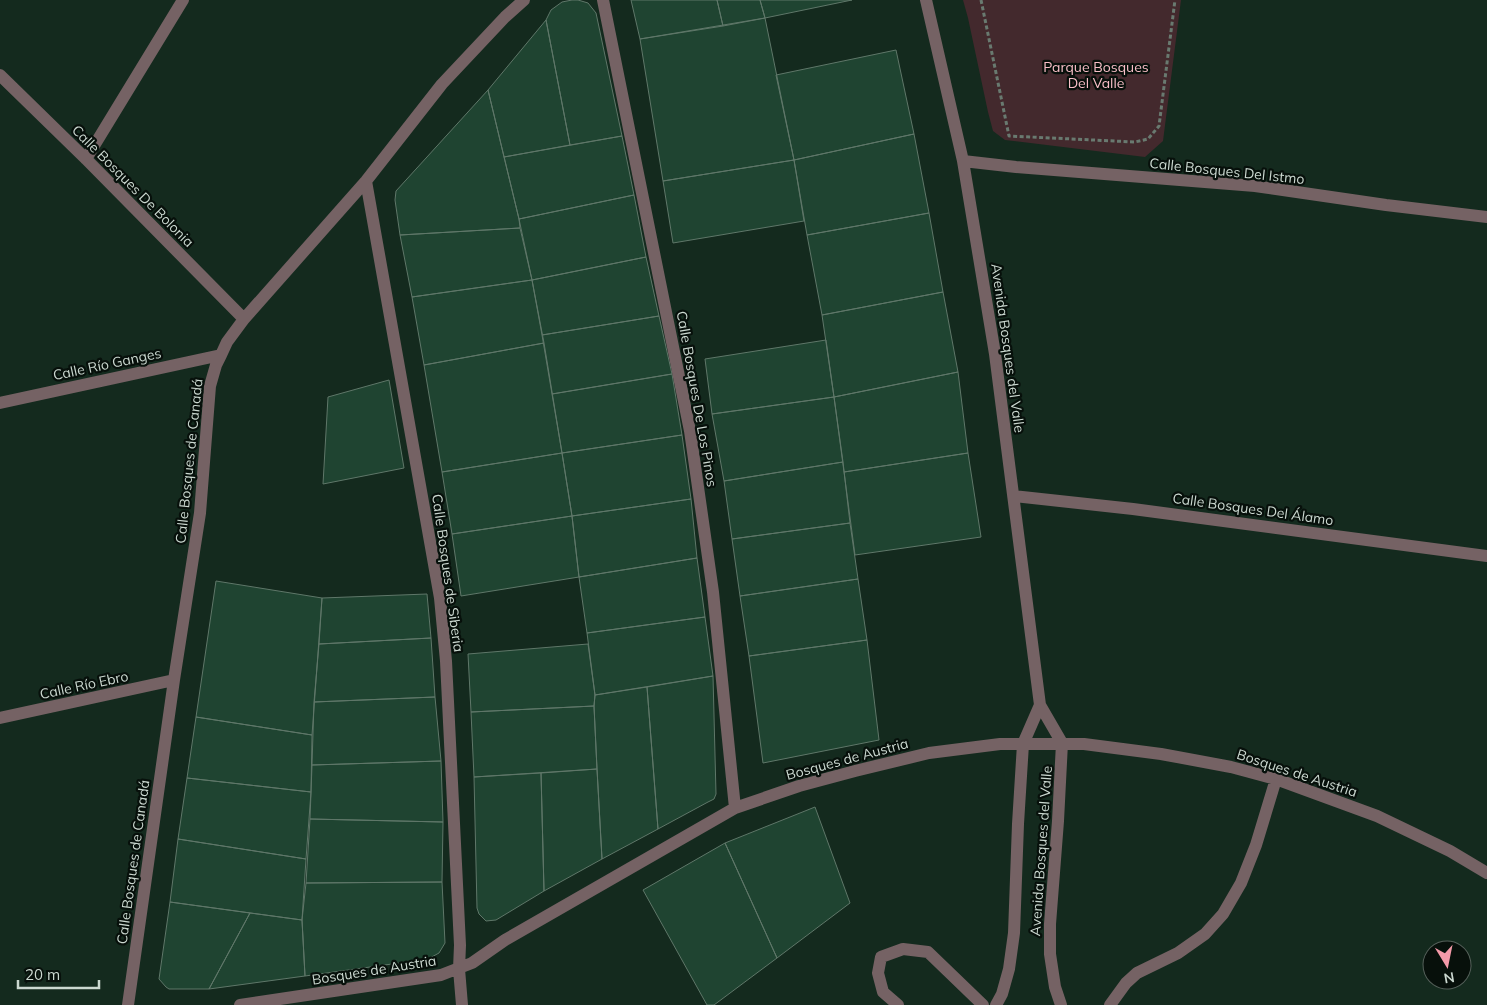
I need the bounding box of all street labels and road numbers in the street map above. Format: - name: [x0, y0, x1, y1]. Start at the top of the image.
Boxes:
- street label: Calle Bosques De Bolonia: [68, 121, 198, 251]
- street label: Calle Bosques Del Istmo: [1149, 154, 1305, 188]
- street label: Avenida Bosques del Valle: [987, 262, 1029, 434]
- street label: Calle Bosques De Los Pinos: [673, 310, 721, 488]
- street label: Calle Río Ganges: [51, 344, 163, 384]
- street label: Calle Bosques de Canadá: [171, 378, 207, 544]
- street label: Calle Bosques Del Álamo: [1171, 489, 1335, 529]
- street label: Calle Bosques de Siberia: [428, 493, 468, 653]
- street label: Calle Río Ebro: [38, 667, 130, 703]
- street label: Bosques de Austria: [784, 734, 910, 784]
- street label: Bosques de Austria: [1234, 745, 1360, 801]
- street label: Avenida Bosques del Valle: [1026, 765, 1056, 937]
- street label: Calle Bosques de Canadá: [113, 779, 153, 945]
- street label: Bosques de Austria: [310, 951, 438, 989]

